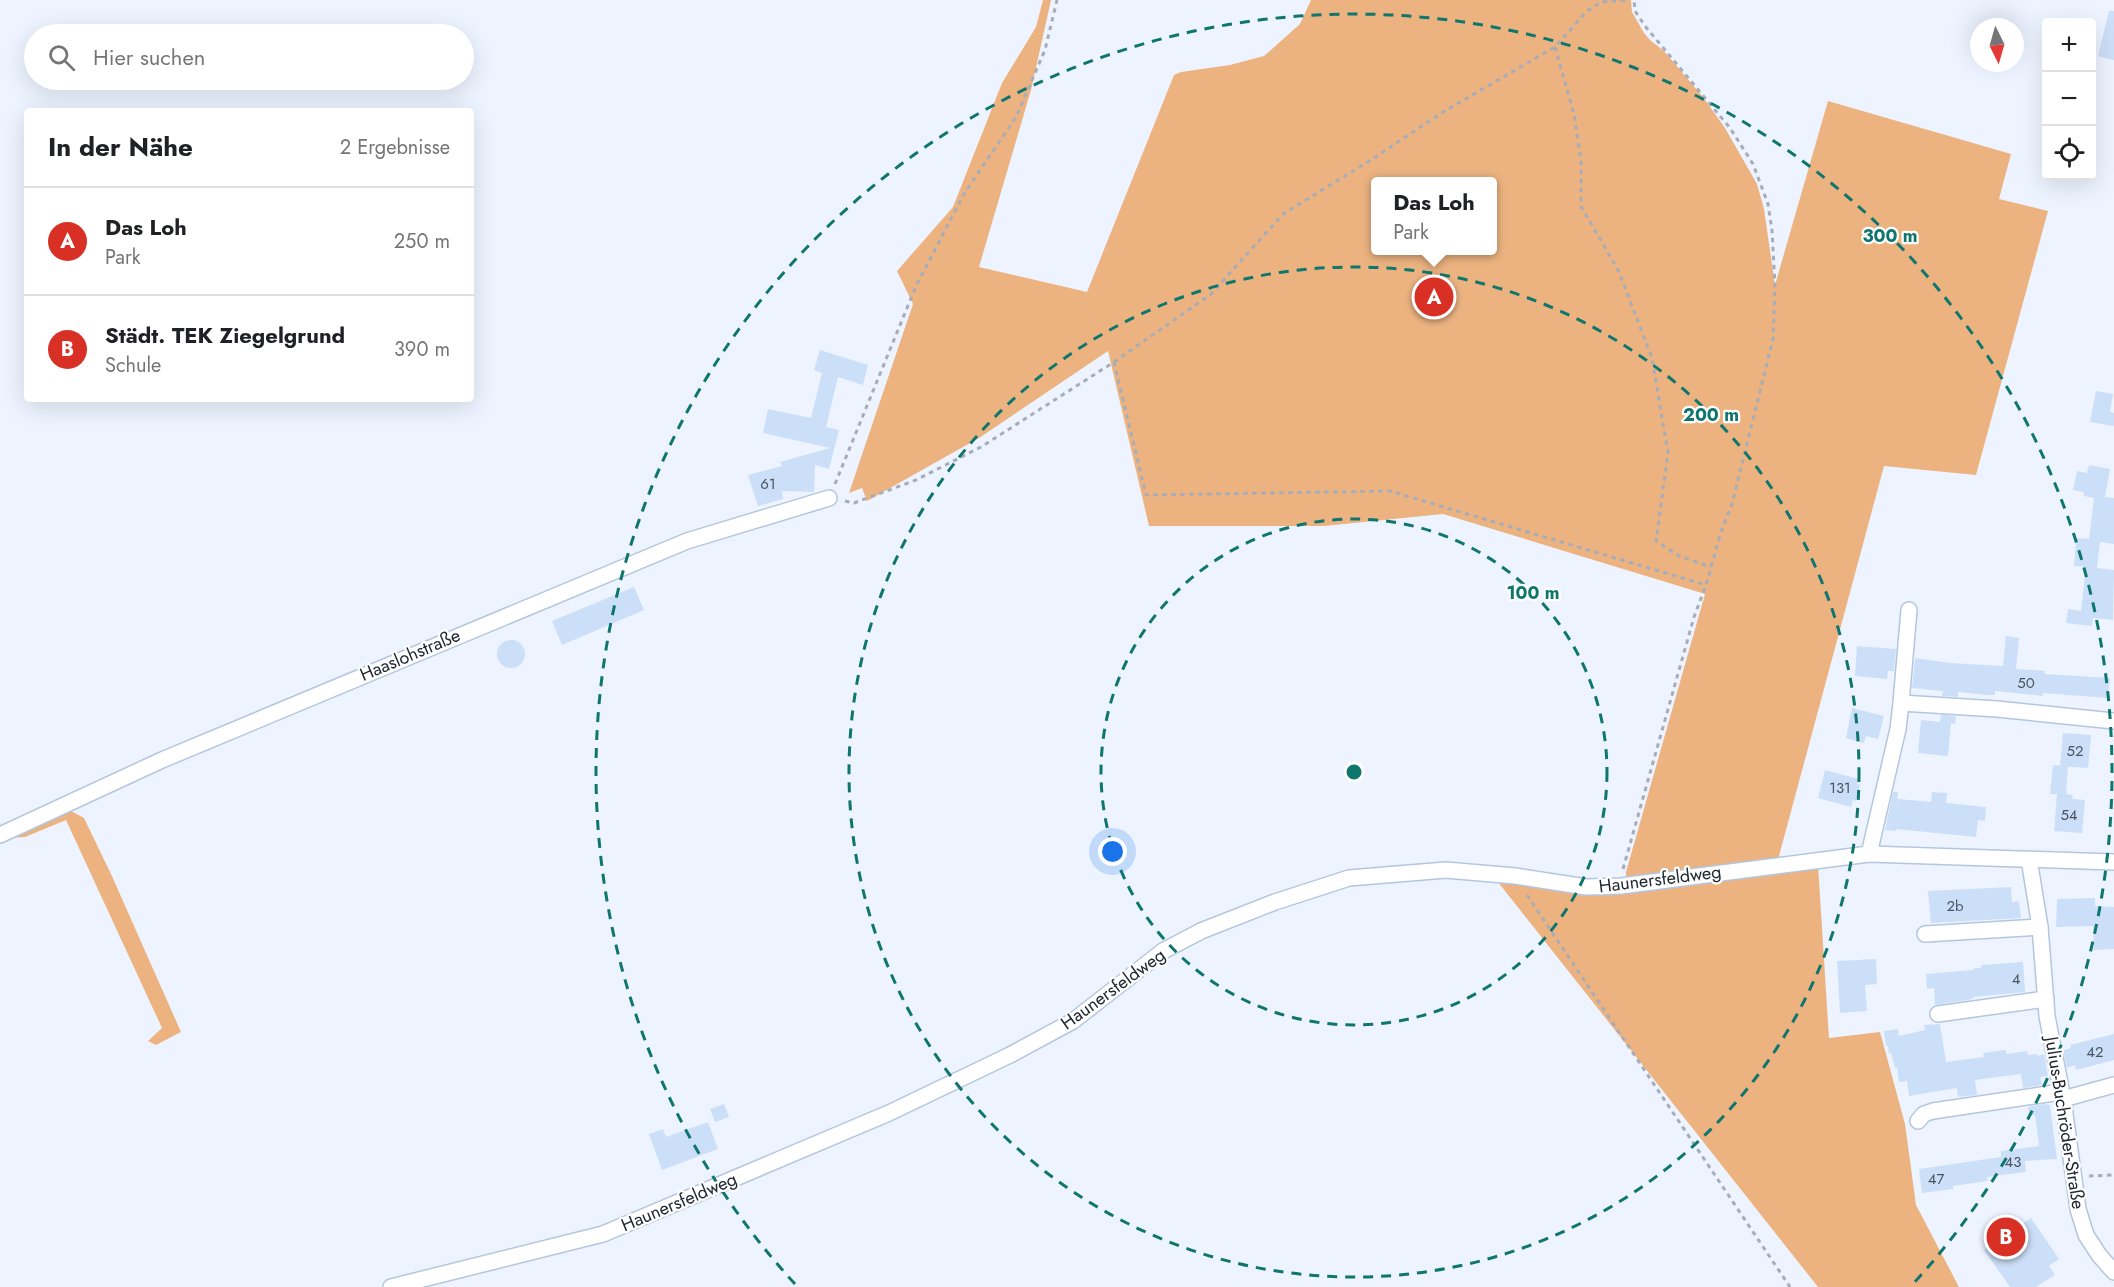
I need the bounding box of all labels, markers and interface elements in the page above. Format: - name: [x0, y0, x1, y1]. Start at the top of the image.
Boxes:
- north arrow: [1970, 18, 2024, 72]
- map controls: [2042, 18, 2096, 180]
- button: +: [2042, 18, 2096, 72]
- search box: [24, 24, 474, 90]
- icon: search: [45, 41, 78, 74]
- text: Hier suchen: [93, 41, 205, 73]
- button: −: [2042, 72, 2096, 126]
- button: locate: [2042, 126, 2096, 180]
- text: In der Nähe: [48, 128, 193, 166]
- text: 2 Ergebnisse: [340, 133, 450, 162]
- popup: [1371, 177, 1497, 255]
- text: Das Loh: [1393, 186, 1475, 218]
- text: Das Loh: [105, 211, 187, 243]
- text: Park: [1393, 218, 1429, 247]
- text: 300 m: [1862, 223, 1918, 249]
- text: A: [60, 227, 75, 256]
- text: 250 m: [394, 227, 450, 256]
- text: Park: [105, 243, 141, 272]
- pin: A: [1414, 274, 1454, 320]
- text: Städt. TEK Ziegelgrund: [105, 319, 345, 351]
- text: B: [61, 335, 74, 364]
- text: 390 m: [394, 335, 450, 364]
- text: Schule: [105, 351, 161, 380]
- text: 200 m: [1683, 402, 1739, 428]
- house number: 61: [760, 473, 776, 495]
- text: 100 m: [1506, 580, 1560, 606]
- street label: Haaslohstraße: [356, 622, 464, 688]
- house number: 50: [2017, 672, 2035, 694]
- house number: 52: [2067, 740, 2084, 762]
- centre of rings: [1344, 762, 1364, 782]
- house number: 131: [1829, 777, 1851, 799]
- house number: 54: [2060, 804, 2078, 826]
- your location: [1098, 837, 1127, 866]
- street label: Haunersfeldweg: [1597, 859, 1723, 899]
- house number: 2b: [1946, 895, 1964, 917]
- street label: Haunersfeldweg: [1055, 942, 1171, 1036]
- house number: 4: [2012, 968, 2021, 990]
- street label: Julius-Buchröder-Straße: [2038, 1033, 2091, 1211]
- house number: 42: [2086, 1041, 2104, 1063]
- house number: 43: [2005, 1151, 2021, 1173]
- street label: Haunersfeldweg: [617, 1166, 741, 1238]
- house number: 47: [1928, 1168, 1944, 1190]
- pin: B: [1986, 1214, 2026, 1260]

